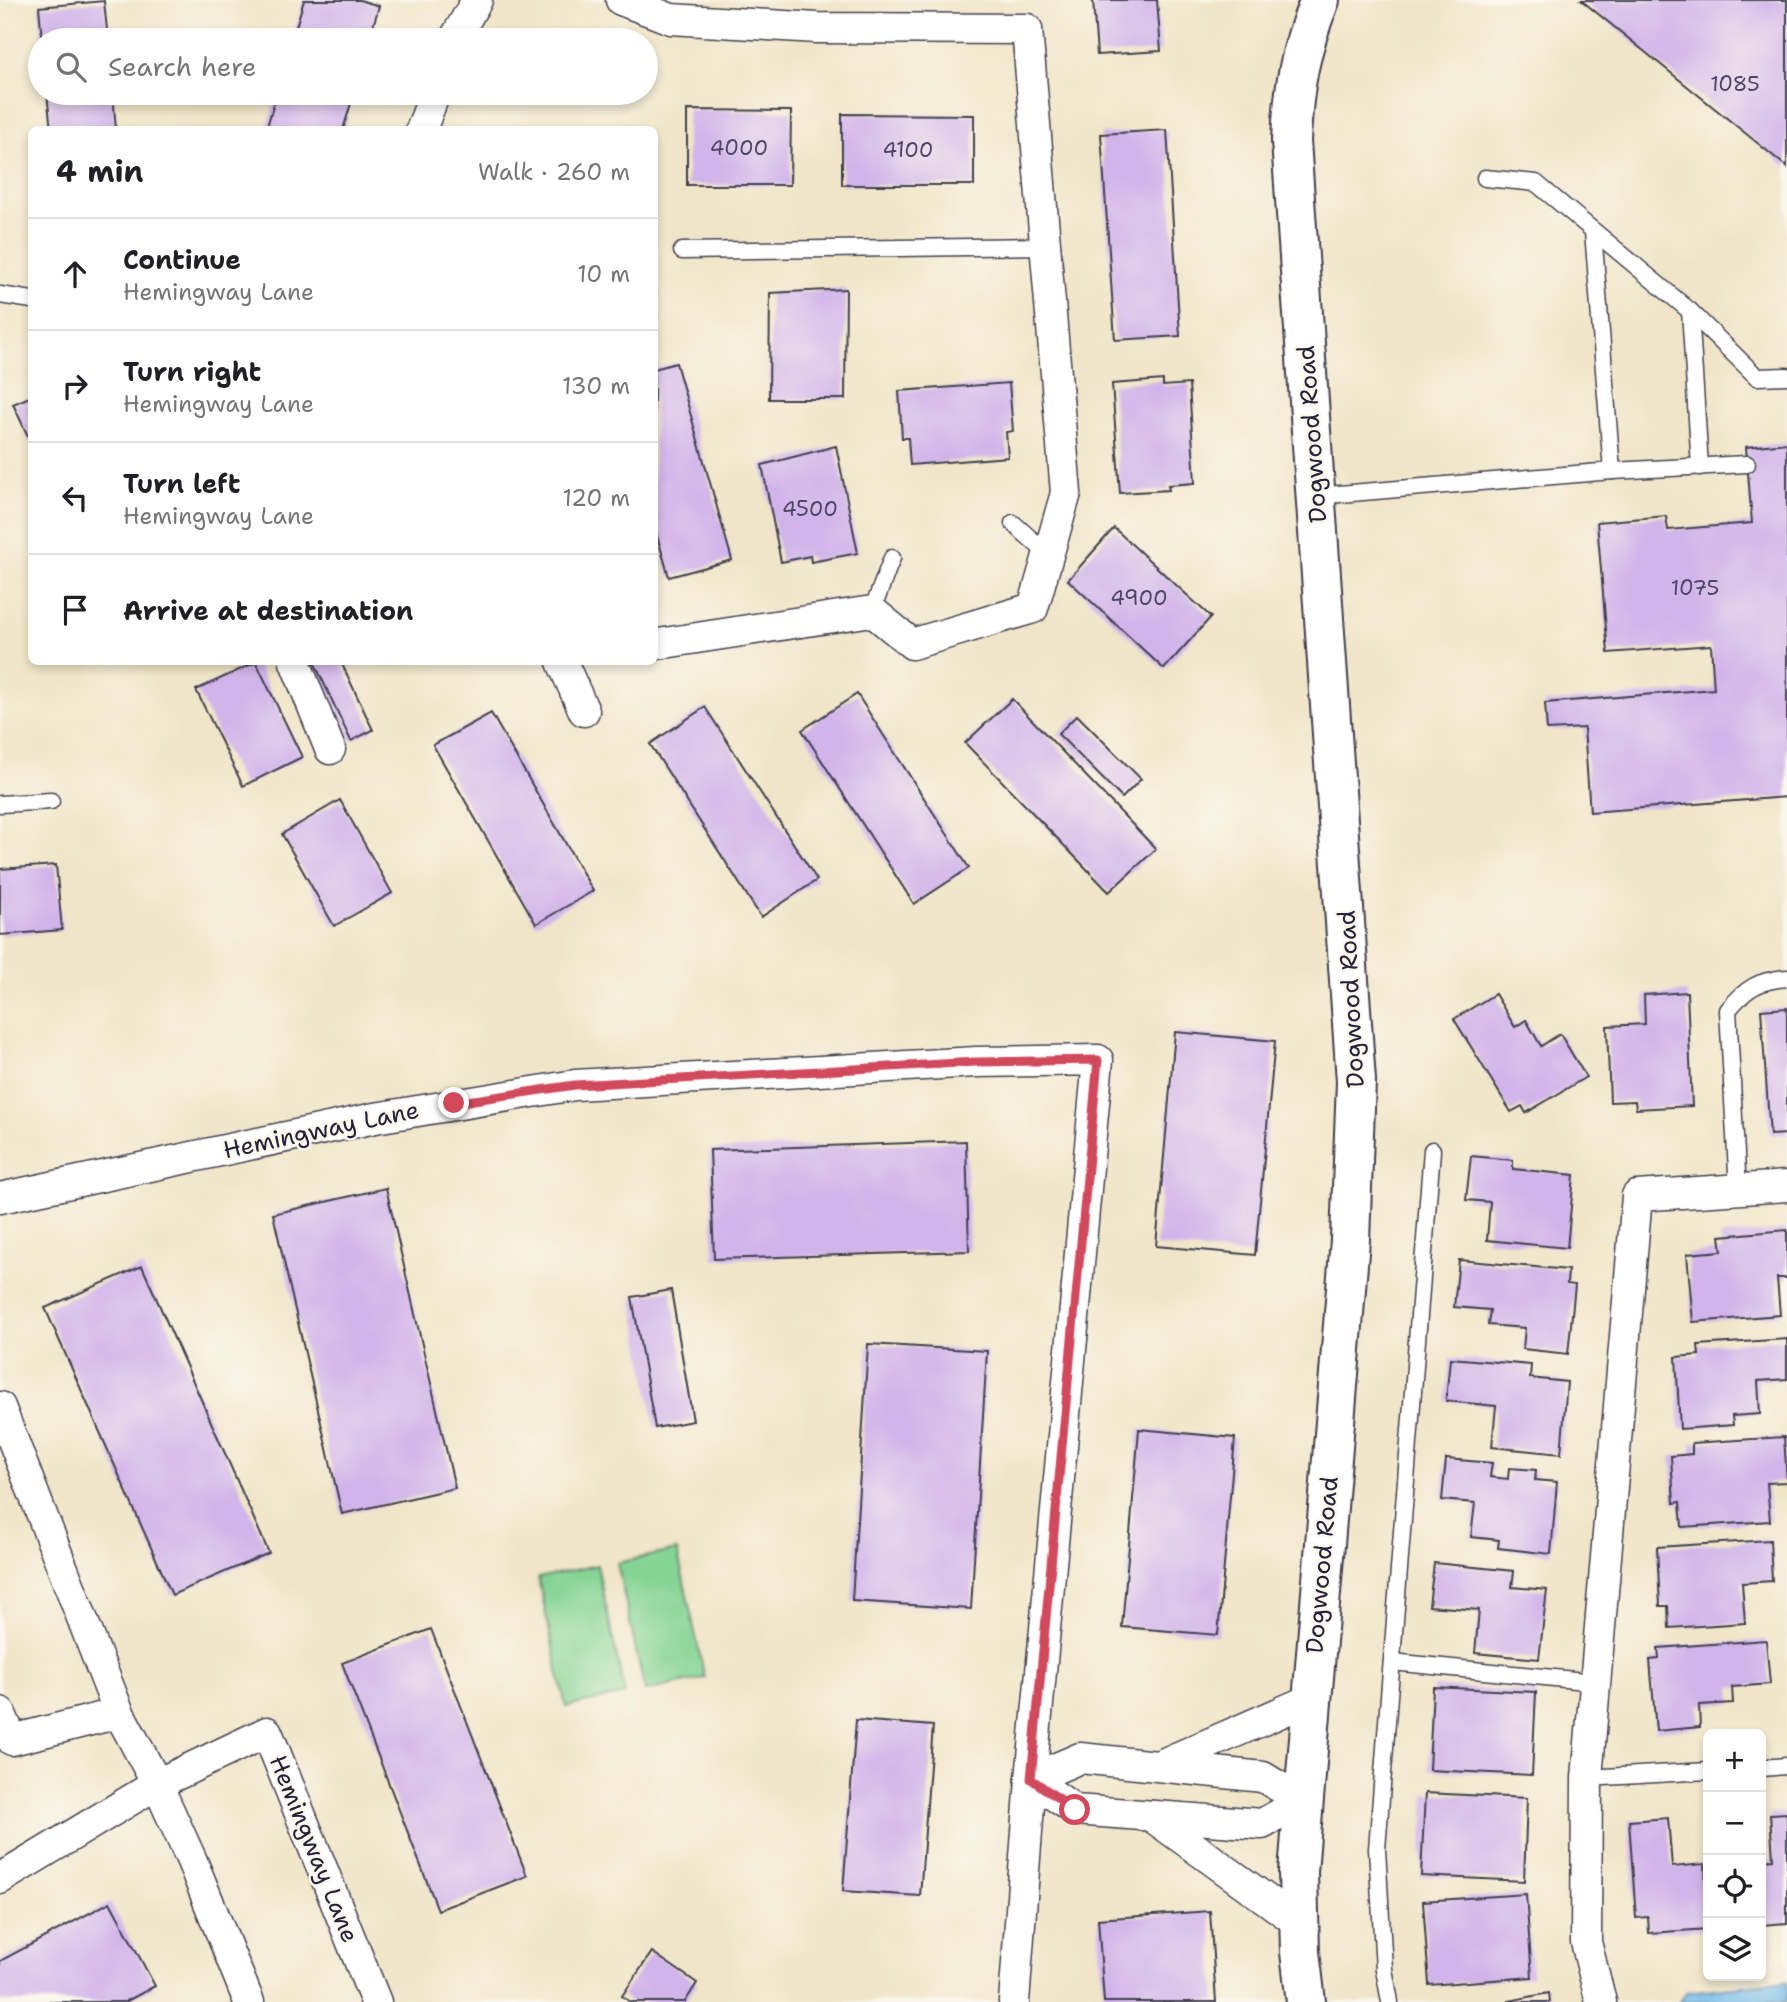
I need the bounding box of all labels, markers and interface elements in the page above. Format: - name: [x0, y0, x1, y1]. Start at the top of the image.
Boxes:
- search box: [28, 28, 658, 105]
- icon: search: [52, 48, 90, 86]
- text: Search here: [108, 49, 257, 84]
- house number: 1085: [1710, 70, 1760, 98]
- house number: 4000: [710, 134, 768, 162]
- house number: 4100: [882, 136, 934, 164]
- text: 4 min: [56, 151, 143, 192]
- text: Walk · 260 m: [478, 157, 630, 187]
- text: Continue: [123, 242, 241, 277]
- icon: ahead: [56, 255, 94, 293]
- text: 10 m: [577, 259, 630, 289]
- text: Hemingway Lane: [123, 277, 314, 307]
- street label: Dogwood Road: [1290, 344, 1334, 524]
- text: Turn right: [123, 354, 261, 389]
- icon: right: [56, 367, 94, 405]
- text: 130 m: [562, 371, 630, 401]
- text: Hemingway Lane: [123, 389, 314, 419]
- text: Turn left: [123, 466, 240, 501]
- icon: left: [56, 479, 94, 517]
- text: 120 m: [562, 483, 630, 513]
- house number: 4500: [782, 495, 838, 523]
- text: Hemingway Lane: [123, 501, 314, 531]
- house number: 1075: [1671, 574, 1719, 602]
- house number: 4900: [1110, 584, 1168, 612]
- icon: arrive: [56, 591, 94, 629]
- text: Arrive at destination: [123, 593, 413, 628]
- street label: Dogwood Road: [1330, 909, 1372, 1089]
- route end: [438, 1087, 469, 1118]
- street label: Hemingway Lane: [220, 1094, 422, 1166]
- street label: Dogwood Road: [1298, 1475, 1346, 1655]
- map controls: [1703, 1729, 1766, 1981]
- button: +: [1703, 1729, 1766, 1792]
- street label: Hemingway Lane: [262, 1751, 366, 1947]
- button: −: [1703, 1792, 1766, 1855]
- route start: [1059, 1794, 1090, 1825]
- button: locate: [1703, 1855, 1766, 1918]
- button: layers: [1703, 1918, 1766, 1981]

